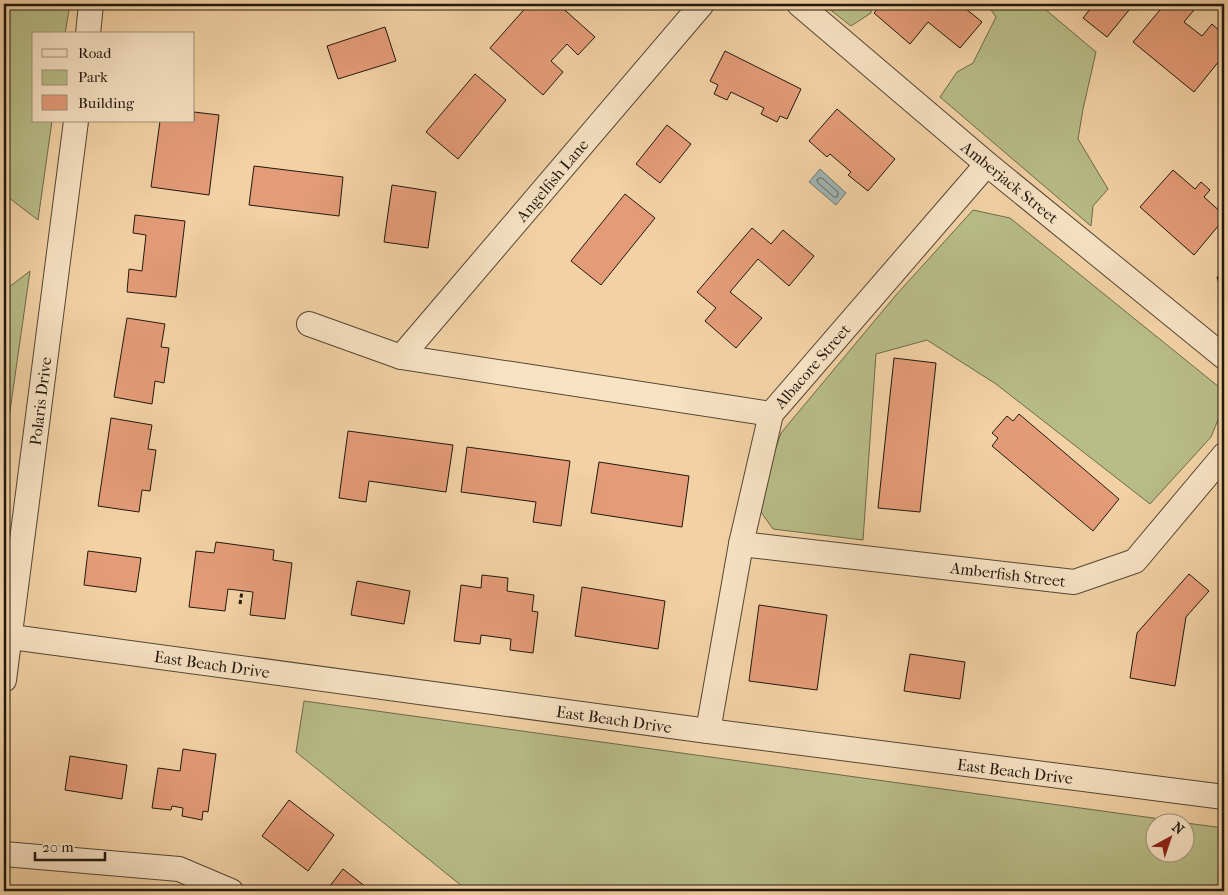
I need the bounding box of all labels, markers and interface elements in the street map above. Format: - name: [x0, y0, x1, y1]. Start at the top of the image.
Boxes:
- legend: [32, 32, 195, 122]
- text: Road: [78, 44, 112, 62]
- text: Park: [78, 68, 108, 86]
- text: Building: [78, 94, 135, 112]
- street label: Angelfish Lane: [512, 135, 592, 226]
- street label: Amberjack Street: [957, 137, 1062, 228]
- street label: Albacore Street: [770, 320, 854, 413]
- street label: Polaris Drive: [26, 356, 55, 446]
- street label: Amberfish Street: [948, 558, 1067, 591]
- street label: East Beach Drive: [153, 647, 271, 682]
- street label: East Beach Drive: [555, 702, 673, 737]
- street label: East Beach Drive: [956, 755, 1074, 788]
- north arrow: [1146, 812, 1196, 862]
- text: N: [1169, 818, 1188, 839]
- scale bar: [35, 830, 105, 862]
- text: 20 m: [42, 838, 74, 856]

